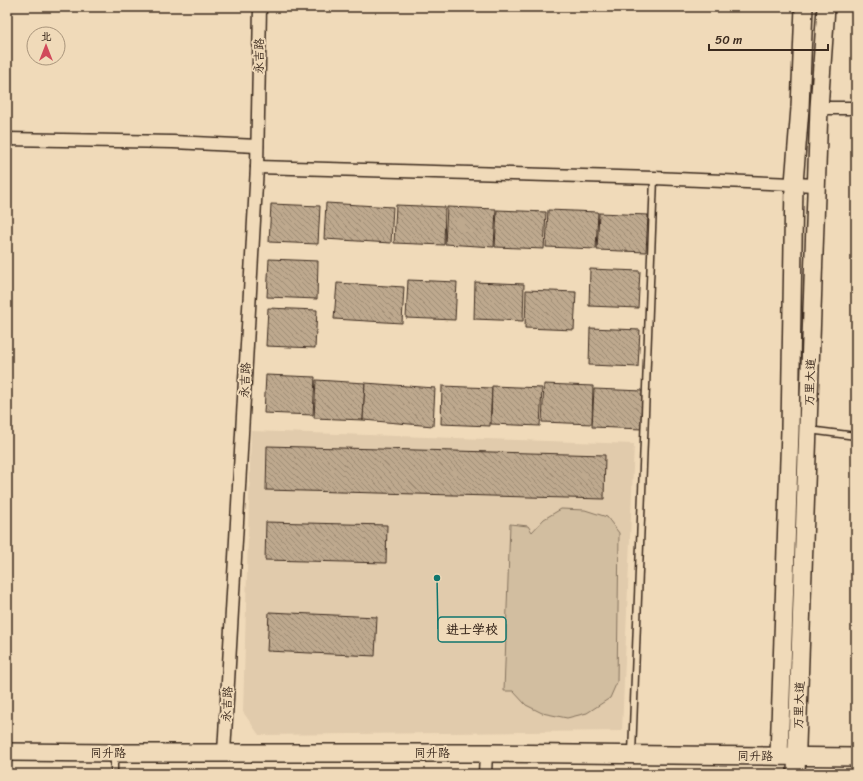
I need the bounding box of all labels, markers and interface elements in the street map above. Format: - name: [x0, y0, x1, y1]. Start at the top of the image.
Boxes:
- north arrow: [26, 26, 66, 66]
- scale bar: [709, 26, 828, 52]
- text: 北: [41, 27, 52, 46]
- text: 50 m: [715, 29, 742, 51]
- street label: 永吉路: [248, 38, 270, 74]
- street label: 万里大道: [798, 358, 822, 406]
- street label: 永吉路: [233, 361, 257, 399]
- callout: 进士学校: [438, 617, 506, 642]
- text: 进士学校: [446, 618, 498, 641]
- street label: 万里大道: [787, 681, 811, 729]
- street label: 永吉路: [215, 685, 239, 723]
- street label: 同升路: [90, 742, 126, 764]
- street label: 同升路: [414, 742, 450, 764]
- street label: 同升路: [737, 745, 773, 767]

